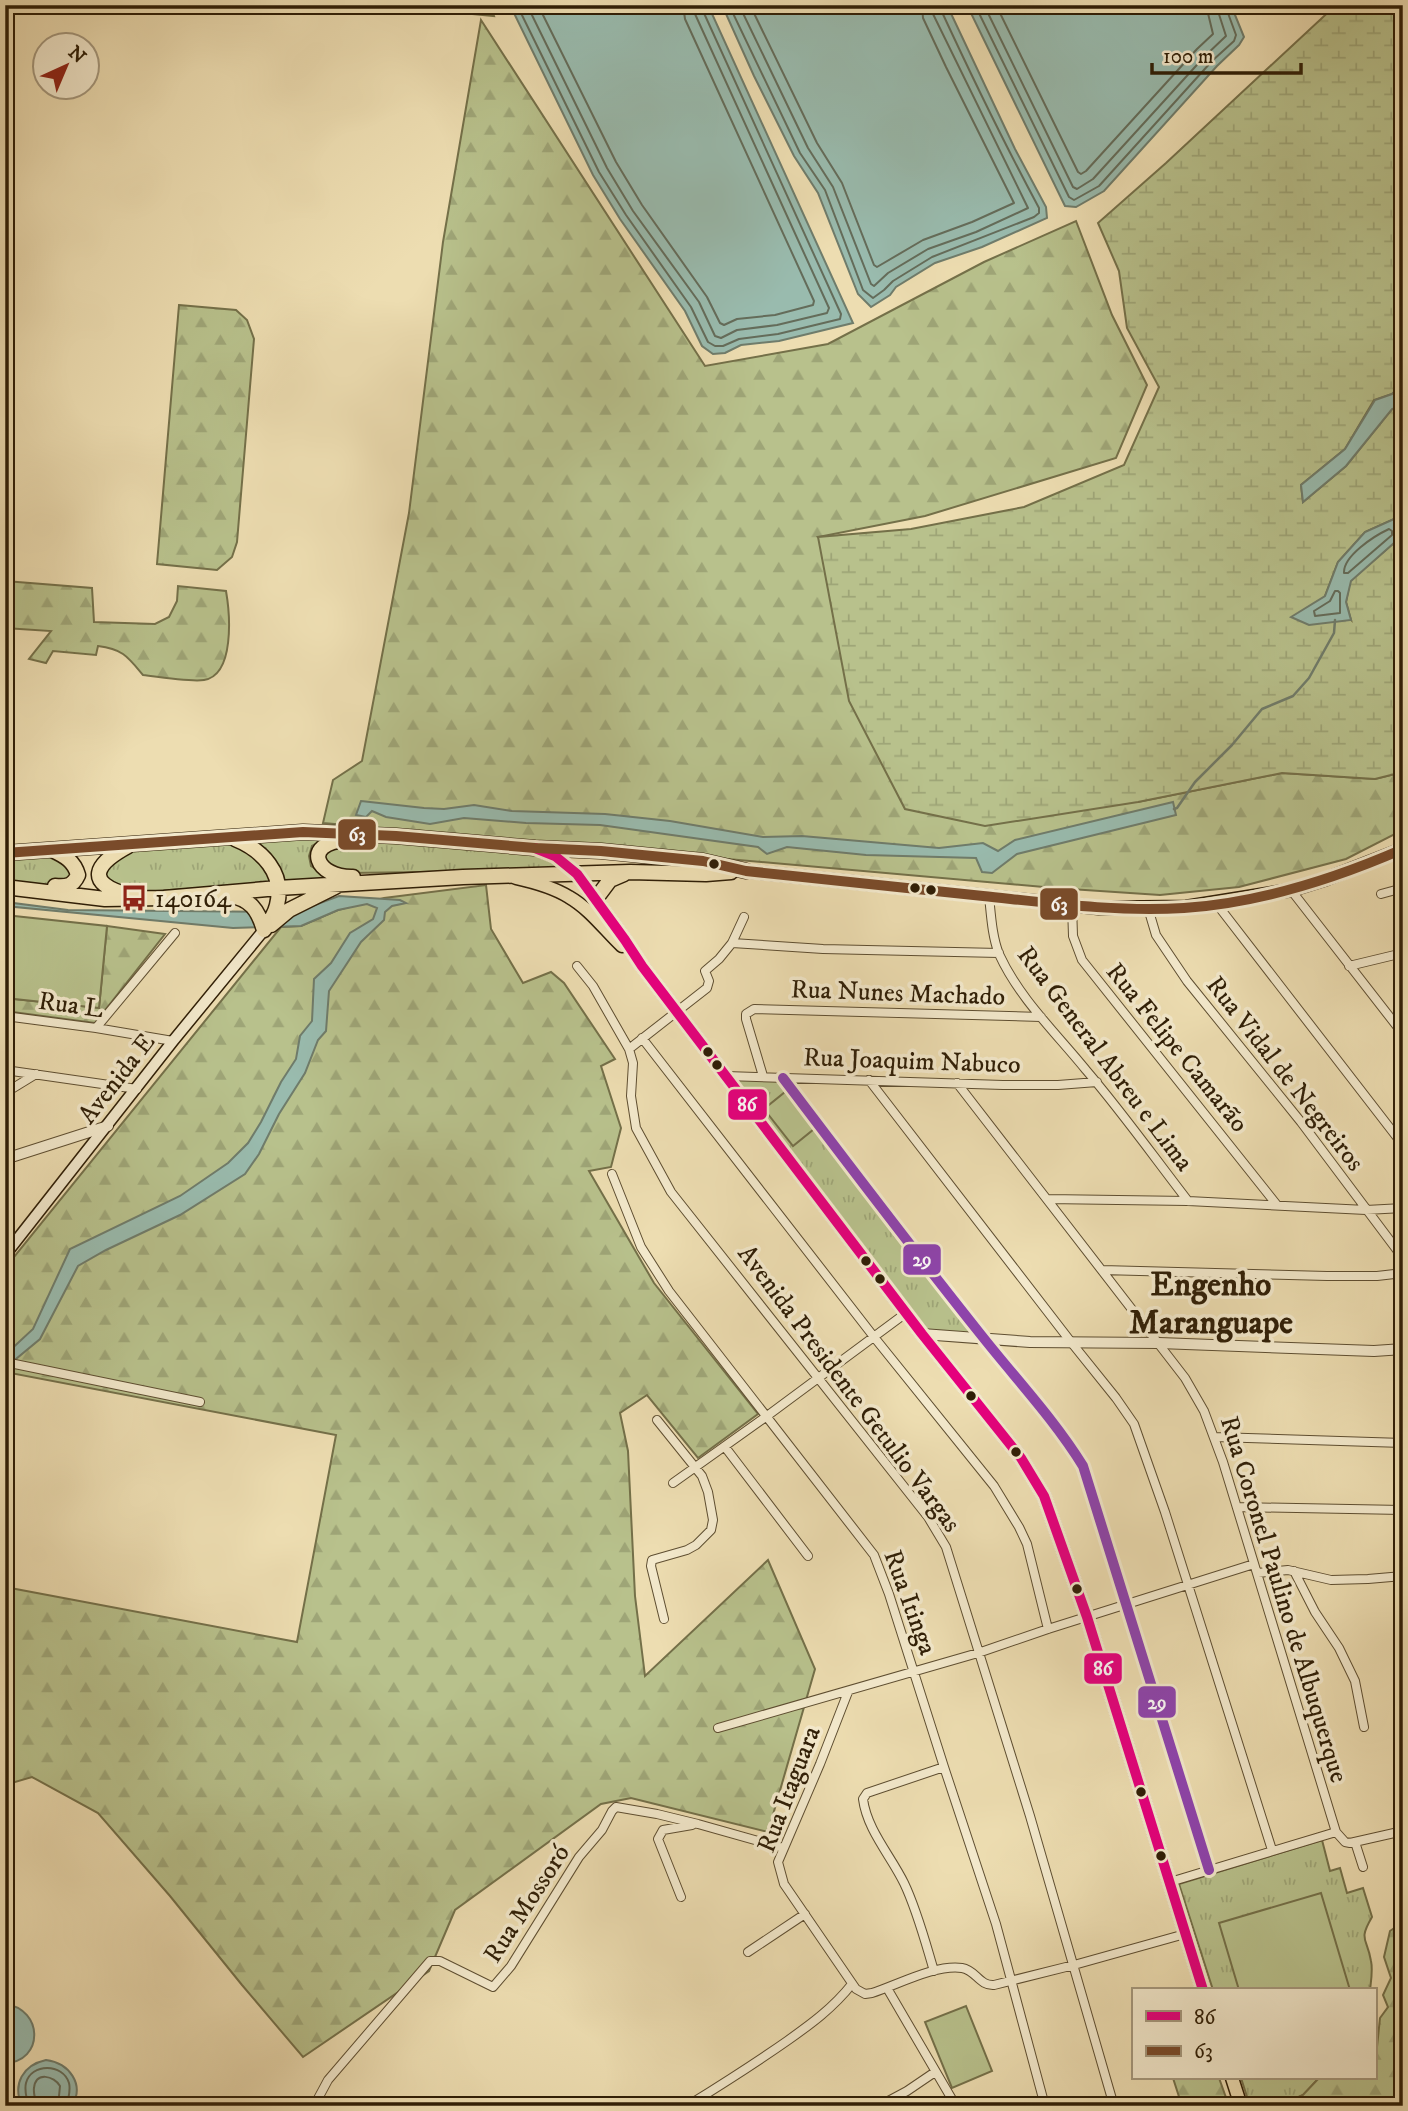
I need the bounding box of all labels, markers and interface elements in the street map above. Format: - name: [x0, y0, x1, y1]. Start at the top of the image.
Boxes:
- north arrow: [32, 32, 102, 102]
- scale bar: [1152, 32, 1301, 76]
- text: N: [63, 41, 91, 69]
- text: 100 m: [1163, 44, 1214, 70]
- line badge: 63: [337, 818, 377, 851]
- text: 63: [349, 824, 365, 847]
- unlabelled marker: [707, 857, 721, 871]
- unlabelled marker: [908, 881, 922, 895]
- bus stop icon: 140164: [119, 883, 149, 913]
- place label: 140164: [155, 883, 232, 916]
- unlabelled marker: [924, 883, 938, 897]
- line badge: 63: [1039, 887, 1079, 921]
- text: 63: [1051, 894, 1067, 917]
- street label: Rua General Abreu e Lima: [1009, 940, 1200, 1178]
- street label: Rua Felipe Camarão: [1098, 956, 1255, 1139]
- street label: Rua Vidal de Negreiros: [1198, 970, 1371, 1178]
- street label: Rua Nunes Machado: [790, 973, 1006, 1014]
- street label: Rua L: [36, 985, 106, 1026]
- street label: Avenida E: [71, 1027, 163, 1131]
- street label: Rua Joaquim Nabuco: [803, 1041, 1021, 1082]
- unlabelled marker: [701, 1045, 715, 1059]
- unlabelled marker: [710, 1058, 724, 1072]
- line badge: 86: [727, 1088, 768, 1121]
- text: 86: [737, 1094, 758, 1117]
- street label: Avenida Presidente Getulio Vargas: [730, 1239, 968, 1539]
- line badge: 29: [902, 1243, 942, 1276]
- text: 29: [913, 1249, 931, 1272]
- unlabelled marker: [859, 1254, 873, 1268]
- district label: Engenho Maranguape: [1129, 1265, 1293, 1344]
- unlabelled marker: [873, 1272, 887, 1286]
- unlabelled marker: [964, 1389, 978, 1403]
- street label: Rua Coronel Paulino de Albuquerque: [1212, 1412, 1355, 1787]
- unlabelled marker: [1009, 1445, 1023, 1459]
- street label: Rua Itinga: [875, 1546, 944, 1659]
- unlabelled marker: [1070, 1582, 1084, 1596]
- line badge: 86: [1083, 1652, 1123, 1685]
- text: 86: [1093, 1658, 1114, 1681]
- line badge: 29: [1137, 1685, 1177, 1719]
- text: 29: [1148, 1692, 1166, 1715]
- street label: Rua Itaguara: [750, 1721, 829, 1858]
- unlabelled marker: [1134, 1785, 1148, 1799]
- street label: Rua Mossoró: [477, 1838, 578, 1969]
- unlabelled marker: [1154, 1849, 1168, 1863]
- legend: [1132, 1988, 1376, 2080]
- text: 86: [1194, 2005, 1217, 2031]
- text: 63: [1194, 2039, 1213, 2065]

